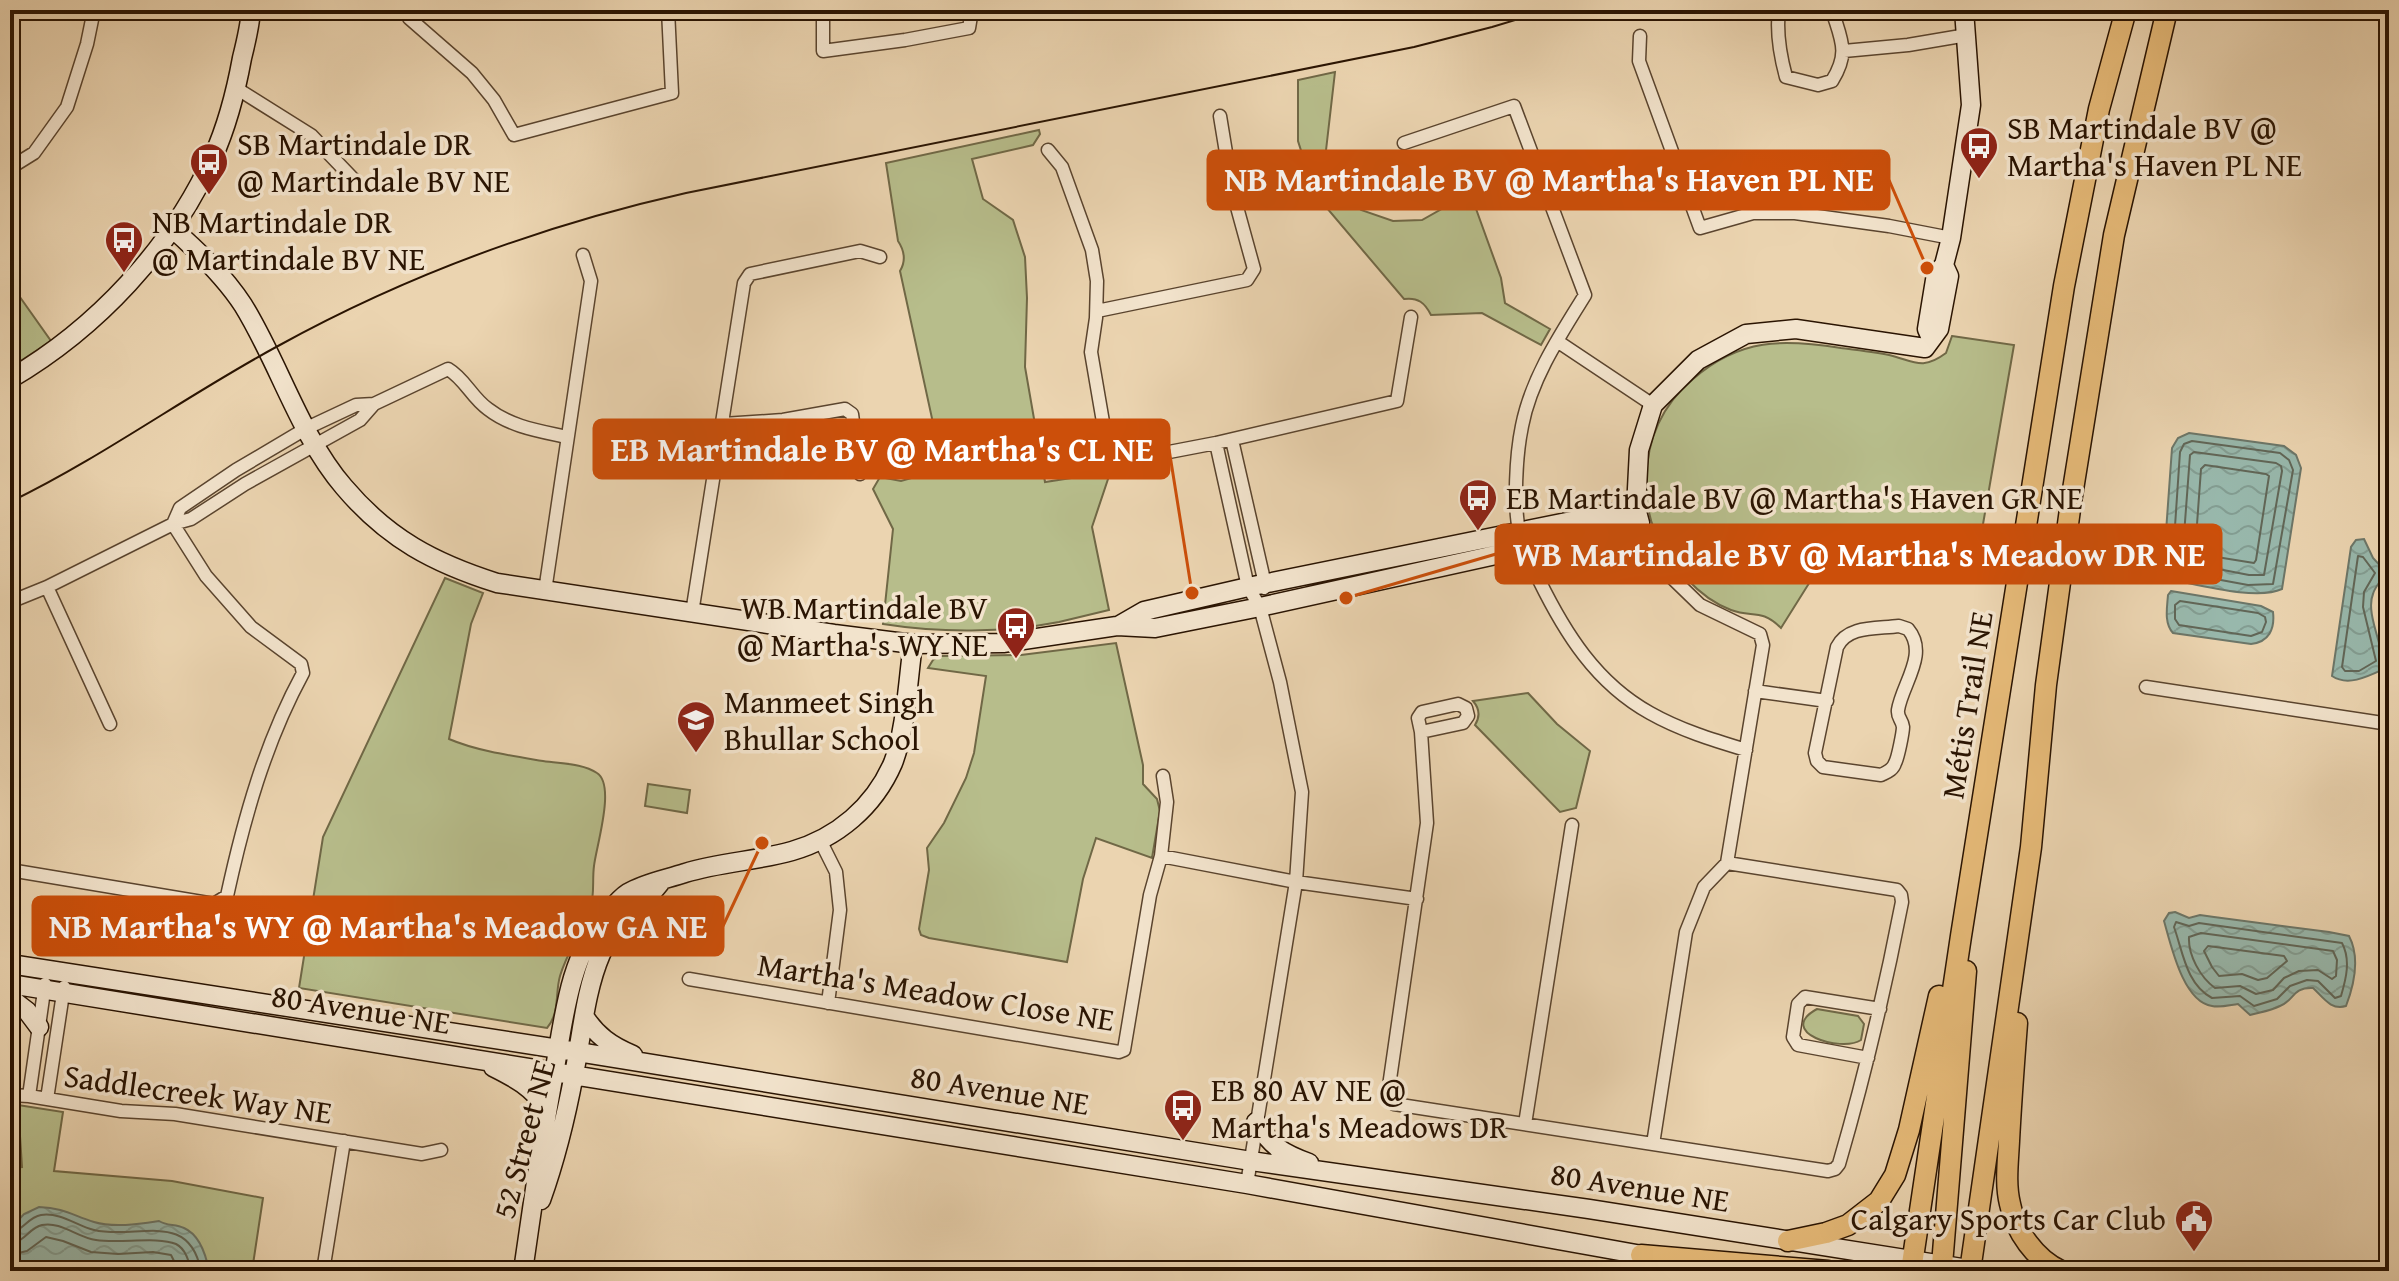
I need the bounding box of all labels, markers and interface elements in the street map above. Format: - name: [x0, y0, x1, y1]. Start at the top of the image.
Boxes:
- place label: SB Martindale BV @ Martha's Haven PL NE: [2007, 104, 2302, 188]
- place label: SB Martindale DR @ Martindale BV NE: [237, 120, 510, 204]
- bus stop icon: SB Martindale BV @ Martha's Haven PL NE: [1958, 125, 2000, 180]
- bus stop icon: SB Martindale DR @ Martindale BV NE: [188, 141, 230, 196]
- callout: NB Martindale BV @ Martha's Haven PL NE: [1208, 151, 1889, 209]
- text: NB Martindale BV @ Martha's Haven PL NE: [1224, 154, 1874, 203]
- place label: NB Martindale DR @ Martindale BV NE: [152, 198, 425, 282]
- bus stop icon: NB Martindale DR @ Martindale BV NE: [103, 219, 145, 274]
- callout: EB Martindale BV @ Martha's CL NE: [594, 420, 1169, 478]
- text: EB Martindale BV @ Martha's CL NE: [610, 424, 1154, 473]
- place label: EB Martindale BV @ Martha's Haven GR NE: [1506, 474, 2083, 521]
- bus stop icon: EB Martindale BV @ Martha's Haven GR NE: [1457, 477, 1499, 532]
- callout: WB Martindale BV @ Martha's Meadow DR NE: [1496, 525, 2221, 583]
- text: WB Martindale BV @ Martha's Meadow DR NE: [1513, 529, 2205, 578]
- place label: WB Martindale BV @ Martha's WY NE: [737, 584, 988, 668]
- bus stop icon: WB Martindale BV @ Martha's WY NE: [995, 605, 1037, 660]
- street label: Métis Trail NE: [1928, 608, 2005, 802]
- place label: Manmeet Singh Bhullar School: [724, 678, 934, 762]
- school or university icon: Manmeet Singh Bhullar School: [675, 699, 717, 754]
- callout: NB Martha's WY @ Martha's Meadow GA NE: [33, 897, 723, 955]
- text: NB Martha's WY @ Martha's Meadow GA NE: [49, 901, 707, 950]
- street label: Martha's Meadow Close NE: [754, 940, 1118, 1043]
- street label: 80 Avenue NE: [268, 971, 454, 1046]
- street label: Saddlecreek Way NE: [61, 1051, 335, 1136]
- street label: 80 Avenue NE: [907, 1052, 1093, 1127]
- street label: 52 Street NE: [480, 1054, 567, 1224]
- place label: EB 80 AV NE @ Martha's Meadows DR: [1211, 1066, 1508, 1150]
- bus stop icon: EB 80 AV NE @ Martha's Meadows DR: [1162, 1087, 1204, 1142]
- street label: 80 Avenue NE: [1547, 1149, 1733, 1224]
- place label: Calgary Sports Car Club: [1851, 1195, 2166, 1242]
- public building icon: Calgary Sports Car Club: [2173, 1198, 2215, 1253]

